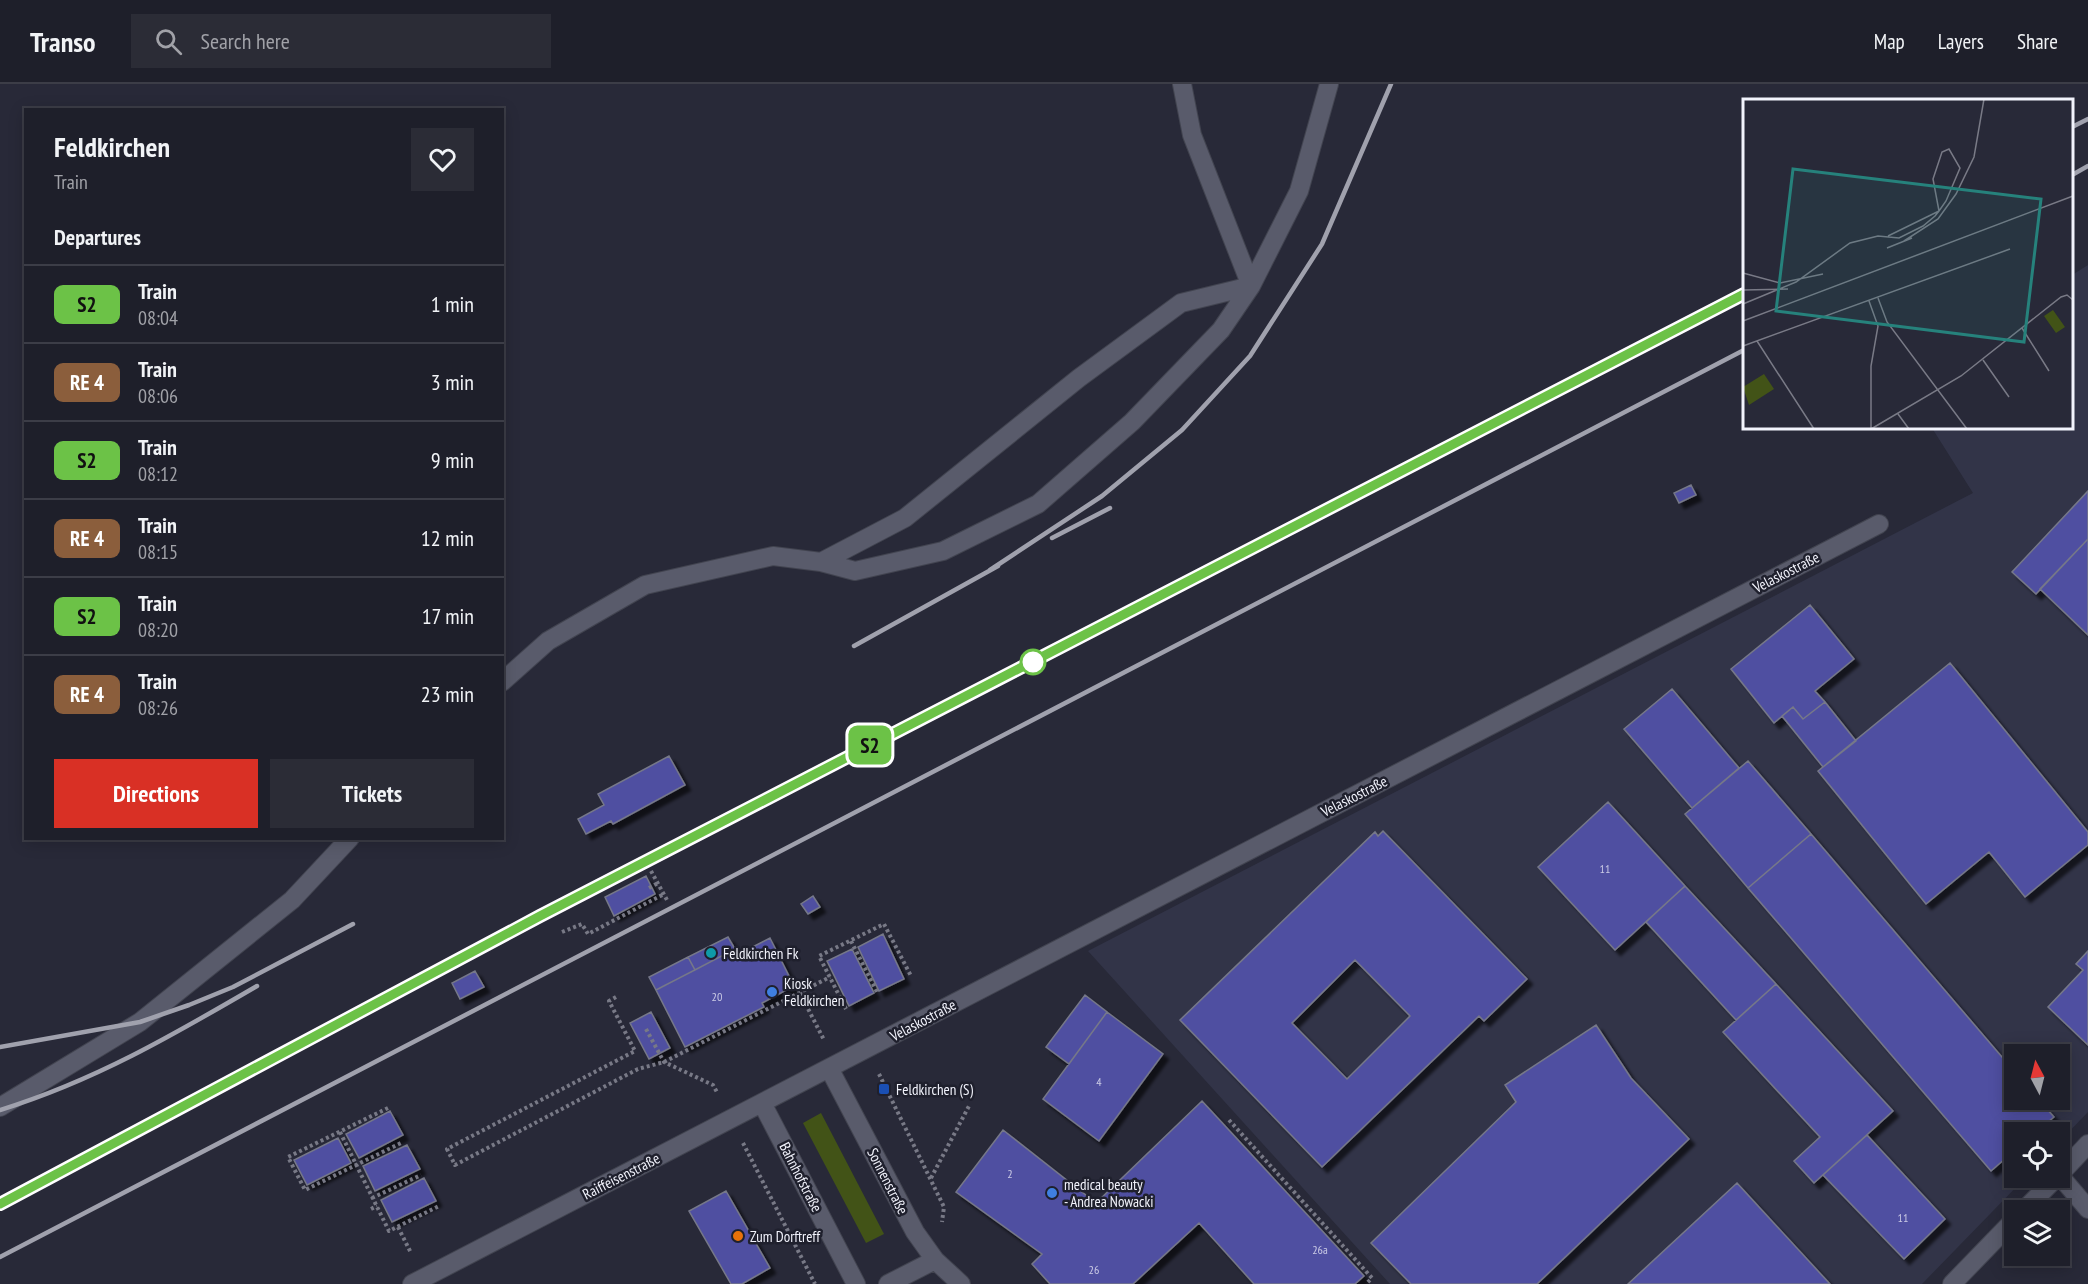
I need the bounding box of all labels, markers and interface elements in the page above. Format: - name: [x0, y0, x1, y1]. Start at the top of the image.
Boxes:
- search box: [131, 14, 551, 68]
- text: Transo: [30, 23, 95, 60]
- icon: search: [152, 25, 185, 58]
- text: Search here: [200, 27, 290, 55]
- text: Map: [1874, 28, 1905, 55]
- text: Layers: [1938, 28, 1984, 55]
- text: Share: [2017, 28, 2058, 55]
- inset map: [1743, 99, 2073, 429]
- text: Feldkirchen: [54, 128, 170, 165]
- button: heart: [411, 128, 474, 191]
- text: Train: [54, 169, 88, 195]
- text: Departures: [54, 223, 141, 251]
- text: Train: [138, 277, 177, 305]
- text: 1 min: [431, 290, 474, 318]
- text: S2: [77, 291, 97, 318]
- text: 08:04: [138, 305, 178, 331]
- text: Train: [138, 355, 177, 383]
- text: 3 min: [431, 368, 474, 396]
- text: RE 4: [70, 369, 104, 396]
- text: 08:06: [138, 383, 178, 409]
- text: Train: [138, 433, 177, 461]
- text: 9 min: [431, 446, 474, 474]
- text: S2: [77, 447, 97, 474]
- text: 08:12: [138, 461, 178, 487]
- text: Train: [138, 511, 177, 539]
- text: 12 min: [421, 524, 474, 552]
- text: RE 4: [70, 525, 104, 552]
- text: 08:15: [138, 539, 178, 565]
- street label: Velaskostraße: [1749, 547, 1822, 597]
- text: Train: [138, 589, 177, 617]
- text: 17 min: [422, 602, 474, 630]
- text: S2: [77, 603, 97, 630]
- text: 08:20: [138, 617, 178, 643]
- unlabelled marker: [1020, 649, 1046, 675]
- text: Train: [138, 667, 177, 695]
- text: 23 min: [421, 680, 474, 708]
- text: RE 4: [70, 681, 104, 708]
- text: 08:26: [138, 695, 178, 721]
- line badge: S2: [843, 726, 897, 764]
- text: S2: [860, 732, 880, 759]
- button: Directions: [54, 759, 258, 828]
- button: Tickets: [270, 759, 474, 828]
- street label: Velaskostraße: [1317, 771, 1390, 821]
- house number: 11: [1600, 861, 1610, 876]
- place label: Feldkirchen Fk: [723, 944, 799, 963]
- marker: Feldkirchen Fk: [704, 946, 718, 960]
- place label: Kiosk Feldkirchen: [784, 974, 844, 1010]
- marker: Kiosk Feldkirchen: [765, 985, 779, 999]
- house number: 20: [712, 989, 722, 1004]
- street label: Velaskostraße: [886, 995, 959, 1046]
- north arrow: [2004, 1044, 2070, 1110]
- map controls: [2004, 1044, 2070, 1266]
- house number: 4: [1096, 1074, 1102, 1089]
- place label: Feldkirchen (S): [896, 1080, 973, 1099]
- marker: Feldkirchen (S): [877, 1082, 891, 1096]
- button: locate: [2004, 1122, 2070, 1188]
- street label: Bahnhofstraße: [775, 1139, 827, 1215]
- street label: Sonnenstraße: [863, 1145, 913, 1217]
- street label: Raiffeisenstraße: [579, 1148, 663, 1204]
- house number: 2: [1007, 1166, 1013, 1181]
- place label: medical beauty - Andrea Nowacki: [1064, 1175, 1154, 1211]
- marker: medical beauty - Andrea Nowacki: [1045, 1186, 1059, 1200]
- button: layers: [2004, 1200, 2070, 1266]
- house number: 11: [1898, 1210, 1908, 1225]
- place label: Zum Dorftreff: [750, 1227, 821, 1246]
- marker: Zum Dorftreff: [731, 1229, 745, 1243]
- house number: 26a: [1312, 1242, 1328, 1257]
- house number: 26: [1089, 1262, 1099, 1277]

